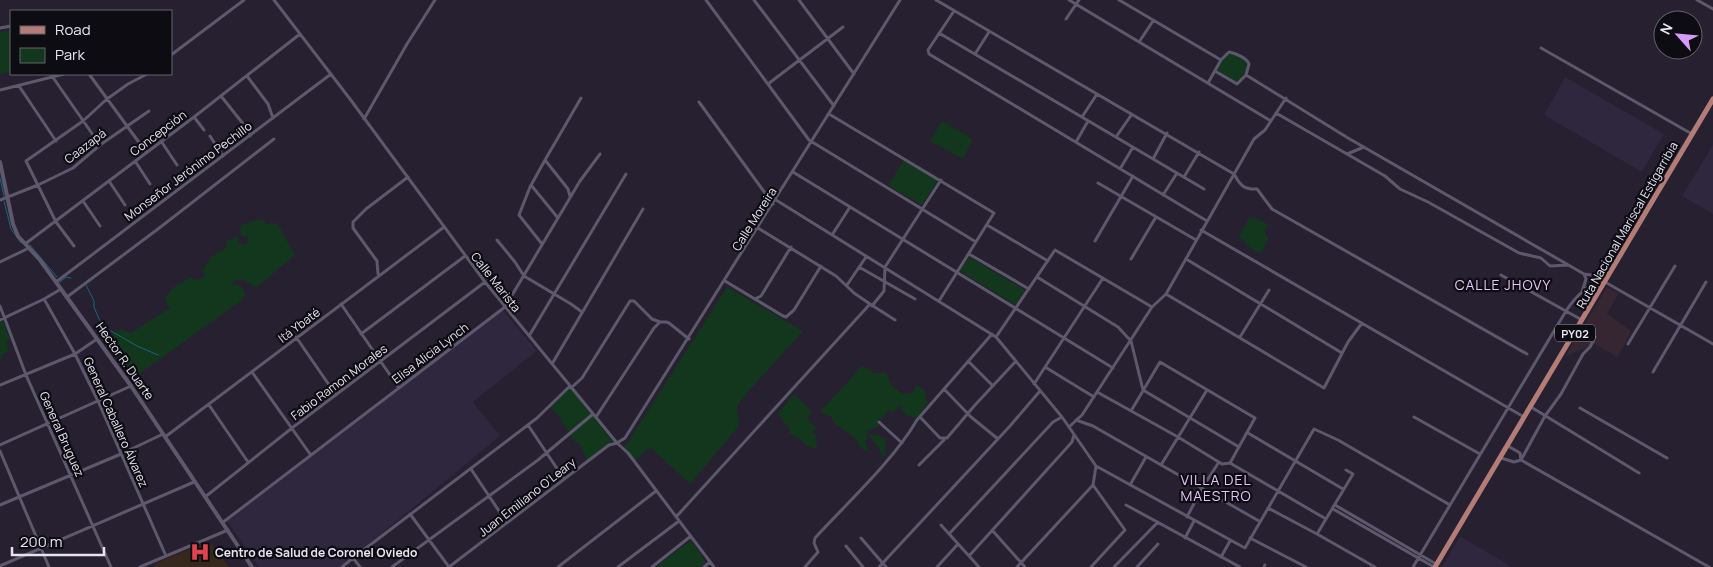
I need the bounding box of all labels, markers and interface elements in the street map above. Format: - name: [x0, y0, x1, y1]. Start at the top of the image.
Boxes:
- legend: [10, 10, 172, 75]
- north arrow: [1653, 10, 1703, 60]
- text: Road: [55, 19, 91, 40]
- text: N: [1655, 20, 1677, 38]
- text: Park: [55, 44, 85, 65]
- street label: Concepción: [126, 106, 190, 160]
- street label: Monseñor Jerónimo Pechillo: [121, 117, 255, 225]
- street label: Caazapá: [61, 125, 109, 167]
- street label: Ruta Nacional Mariscal Estigarribia: [1572, 138, 1682, 312]
- street label: Calle Moreira: [728, 184, 780, 254]
- street label: Calle Marista: [467, 248, 525, 316]
- district label: CALLE JHOVY: [1455, 275, 1551, 294]
- street label: Itá Ybaté: [274, 304, 324, 346]
- street label: Hector R. Duarte: [92, 319, 158, 403]
- street label: Elisa Alicia Lynch: [388, 319, 472, 387]
- road number: PY02: [1555, 324, 1595, 342]
- street label: Fabio Ramon Morales: [287, 340, 391, 424]
- street label: General Caballero Álvarez: [80, 354, 152, 490]
- street label: General Bruguez: [36, 389, 88, 479]
- street label: Juan Emiliano O'Leary: [475, 453, 580, 540]
- district label: VILLA DEL MAESTRO: [1180, 470, 1252, 505]
- scale bar: [12, 524, 105, 556]
- text: 200 m: [20, 531, 63, 552]
- hospital icon: Centro de Salud de Coronel Oviedo: [189, 541, 211, 563]
- place label: Centro de Salud de Coronel Oviedo: [215, 544, 417, 561]

